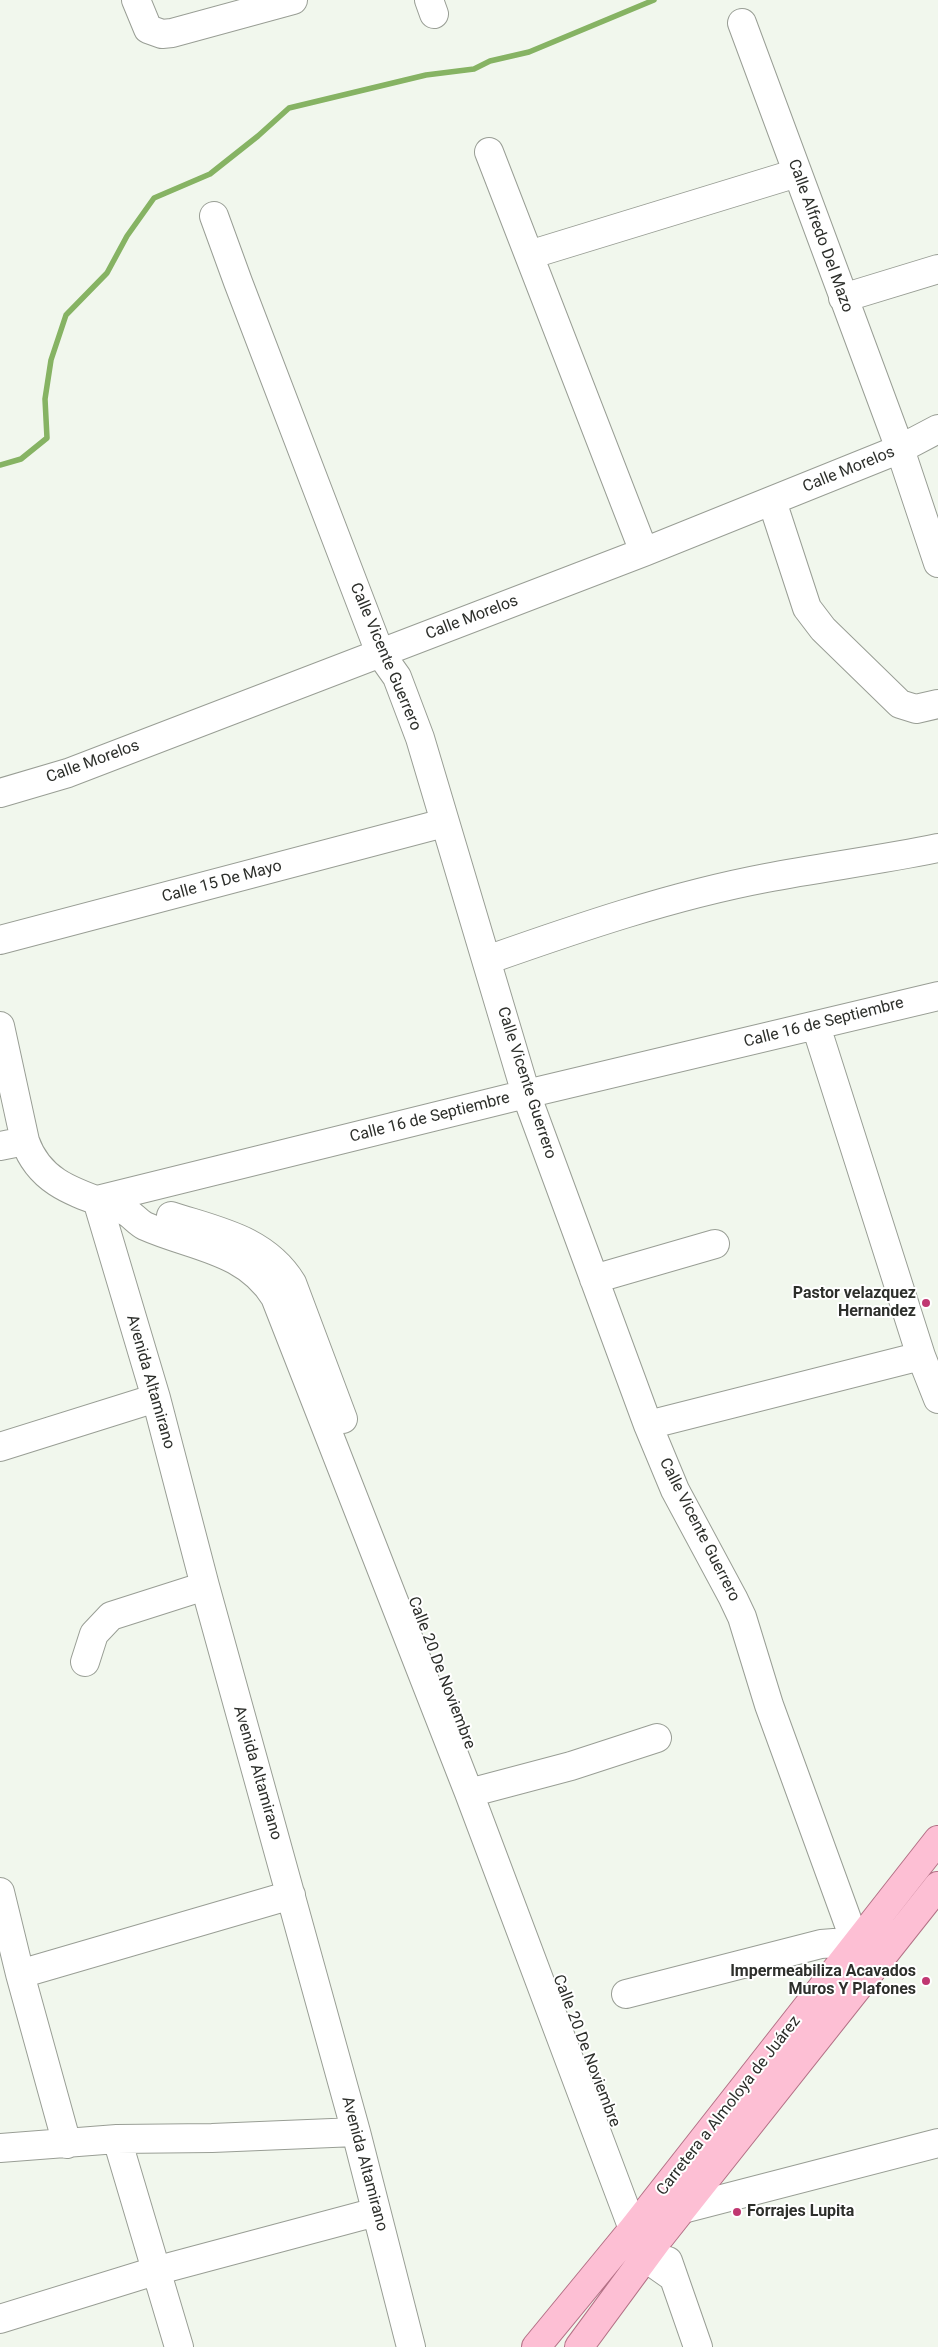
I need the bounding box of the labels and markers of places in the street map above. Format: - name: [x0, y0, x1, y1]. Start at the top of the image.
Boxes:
- place label: Pastor velazquez Hernandez: [793, 1284, 916, 1322]
- marker: Pastor velazquez Hernandez: [920, 1297, 932, 1309]
- place label: Impermeabiliza Acavados Muros Y Plafones: [730, 1962, 916, 2000]
- marker: Impermeabiliza Acavados Muros Y Plafones: [920, 1975, 932, 1987]
- place label: Forrajes Lupita: [747, 2202, 854, 2222]
- marker: Forrajes Lupita: [731, 2206, 743, 2218]

